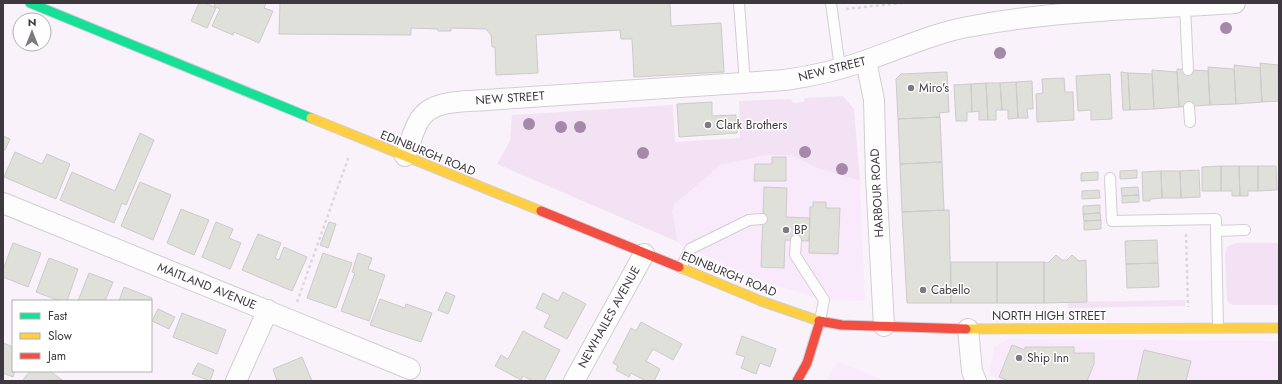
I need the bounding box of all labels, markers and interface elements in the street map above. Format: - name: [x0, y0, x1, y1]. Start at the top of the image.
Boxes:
- north arrow: [12, 12, 52, 52]
- text: N: [28, 14, 36, 30]
- street label: NEW STREET: [796, 52, 868, 86]
- place label: Miro's: [919, 79, 949, 97]
- marker: Miro's: [906, 83, 916, 93]
- street label: NEW STREET: [475, 87, 545, 109]
- place label: Clark Brothers: [716, 116, 787, 134]
- marker: Clark Brothers: [703, 120, 713, 130]
- street label: EDINBURGH ROAD: [378, 126, 478, 180]
- street label: HARBOUR ROAD: [866, 148, 888, 238]
- place label: BP: [794, 221, 808, 239]
- marker: BP: [781, 225, 791, 235]
- street label: EDINBURGH ROAD: [679, 247, 779, 301]
- street label: MAITLAND AVENUE: [155, 258, 259, 314]
- street label: NEWHAILES AVENUE: [573, 263, 645, 371]
- place label: Cabello: [931, 281, 971, 299]
- marker: Cabello: [918, 285, 928, 295]
- legend: [12, 300, 152, 372]
- text: Fast: [48, 307, 67, 325]
- street label: NORTH HIGH STREET: [992, 307, 1106, 325]
- text: Slow: [48, 327, 73, 345]
- text: Jam: [46, 347, 66, 365]
- place label: Ship Inn: [1027, 349, 1069, 367]
- marker: Ship Inn: [1014, 353, 1024, 363]

